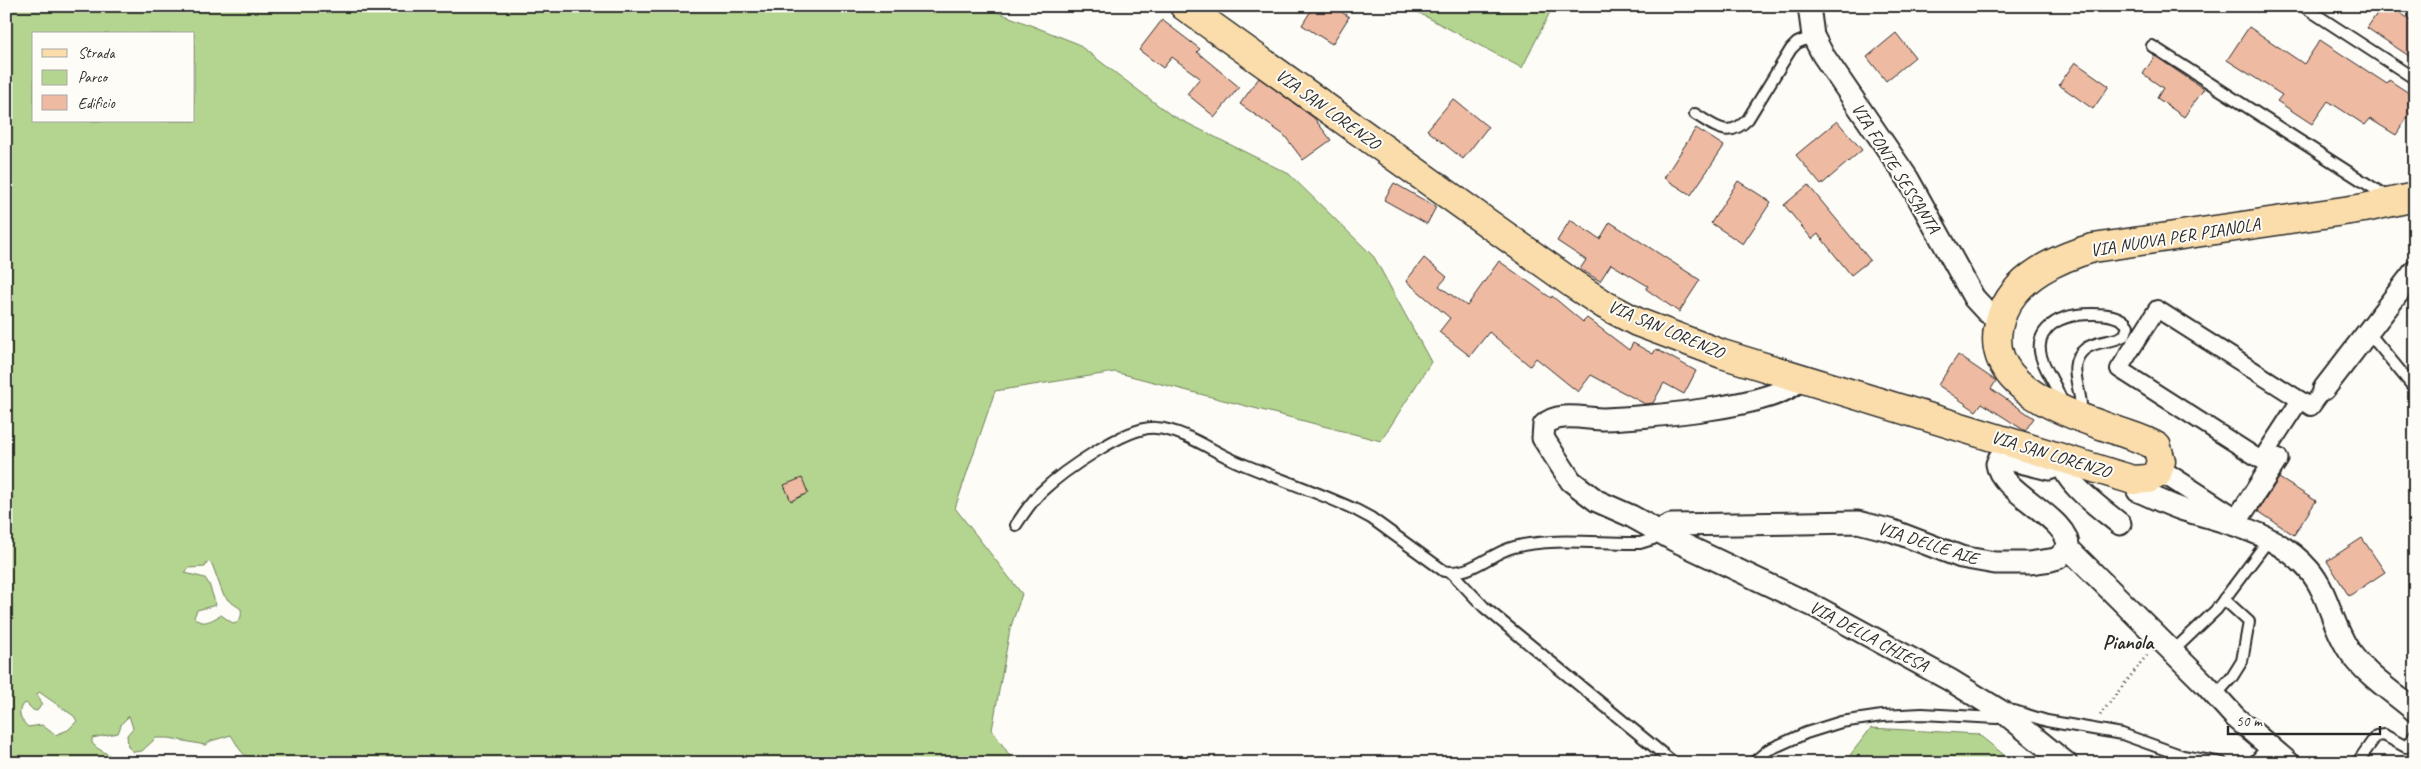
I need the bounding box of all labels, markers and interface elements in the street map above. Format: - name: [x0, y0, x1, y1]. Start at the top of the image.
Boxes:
- legend: [32, 32, 195, 122]
- text: Strada: [78, 44, 115, 63]
- street label: VIA SAN LORENZO: [1272, 64, 1386, 155]
- text: Parco: [78, 68, 109, 87]
- text: Edificio: [78, 94, 116, 113]
- street label: VIA FONTE SESSANTA: [1847, 99, 1945, 238]
- street label: VIA NUOVA PER PIANOLA: [2089, 213, 2262, 261]
- street label: VIA SAN LORENZO: [1605, 295, 1729, 364]
- street label: VIA SAN LORENZO: [1989, 425, 2115, 483]
- street label: VIA DELLE AIE: [1875, 517, 1983, 570]
- street label: VIA DELLA CHIESA: [1806, 596, 1933, 677]
- district label: Pianola: [2103, 630, 2155, 655]
- scale bar: [2228, 704, 2381, 736]
- text: 50 m: [2236, 712, 2263, 731]

